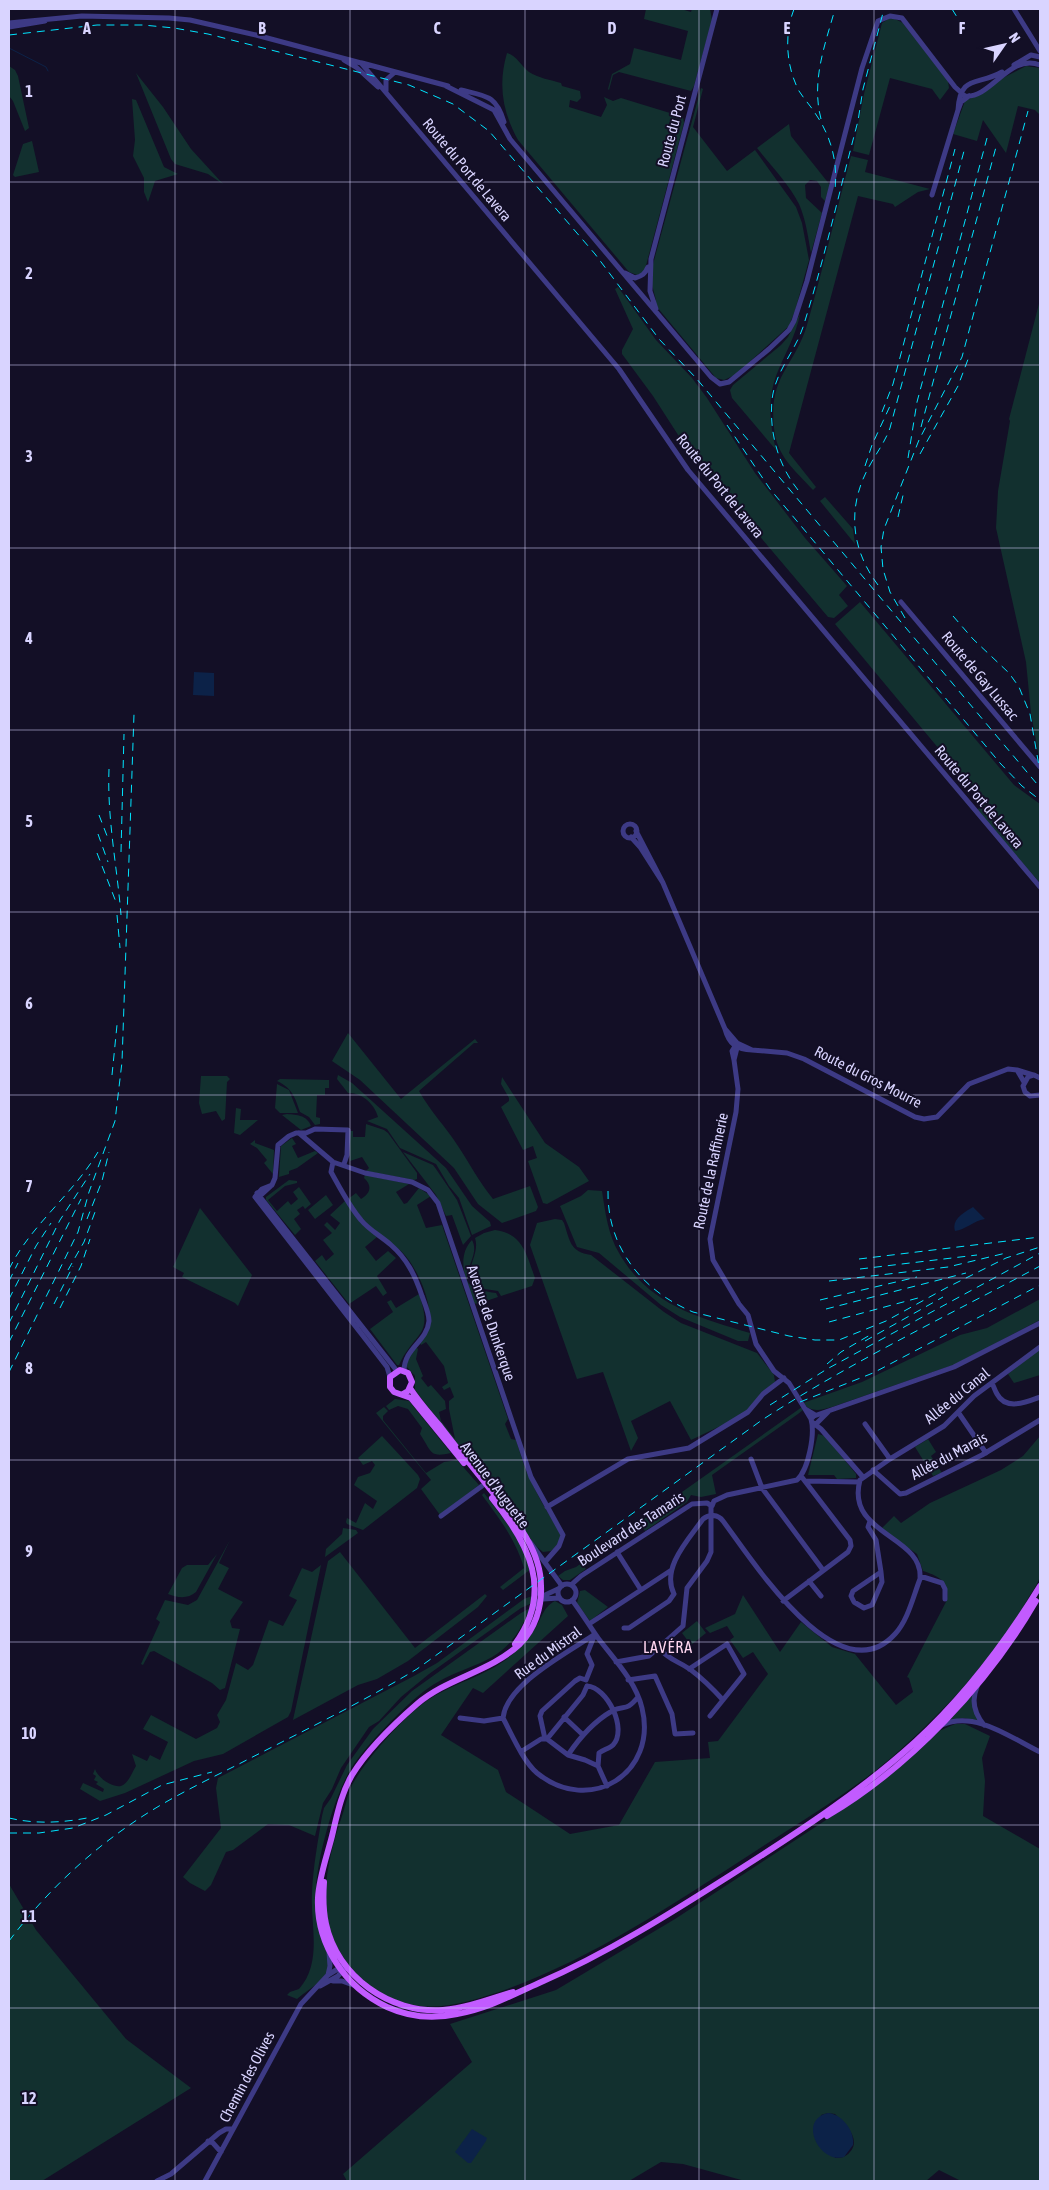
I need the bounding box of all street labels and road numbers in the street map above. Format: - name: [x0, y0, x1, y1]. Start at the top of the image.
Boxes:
- street label: Route du Port: [654, 93, 689, 169]
- street label: Route du Port de Lavera: [419, 115, 515, 225]
- street label: Route du Port de Lavera: [673, 430, 768, 541]
- street label: Route de Gay Lussac: [938, 628, 1023, 724]
- street label: Route du Port de Lavera: [931, 742, 1027, 852]
- street label: Route du Gros Mourre: [812, 1042, 925, 1111]
- street label: Route de la Raffinerie: [690, 1111, 731, 1231]
- street label: Avenue de Dunkerque: [464, 1263, 519, 1383]
- street label: Allée du Canal: [921, 1364, 993, 1427]
- street label: Allée du Marais: [908, 1428, 990, 1483]
- street label: Avenue d'Auguette: [457, 1438, 533, 1531]
- street label: Boulevard des Tamaris: [574, 1488, 687, 1569]
- street label: Rue du Mistral: [511, 1623, 584, 1682]
- street label: Chemin des Olives: [216, 2029, 278, 2125]

